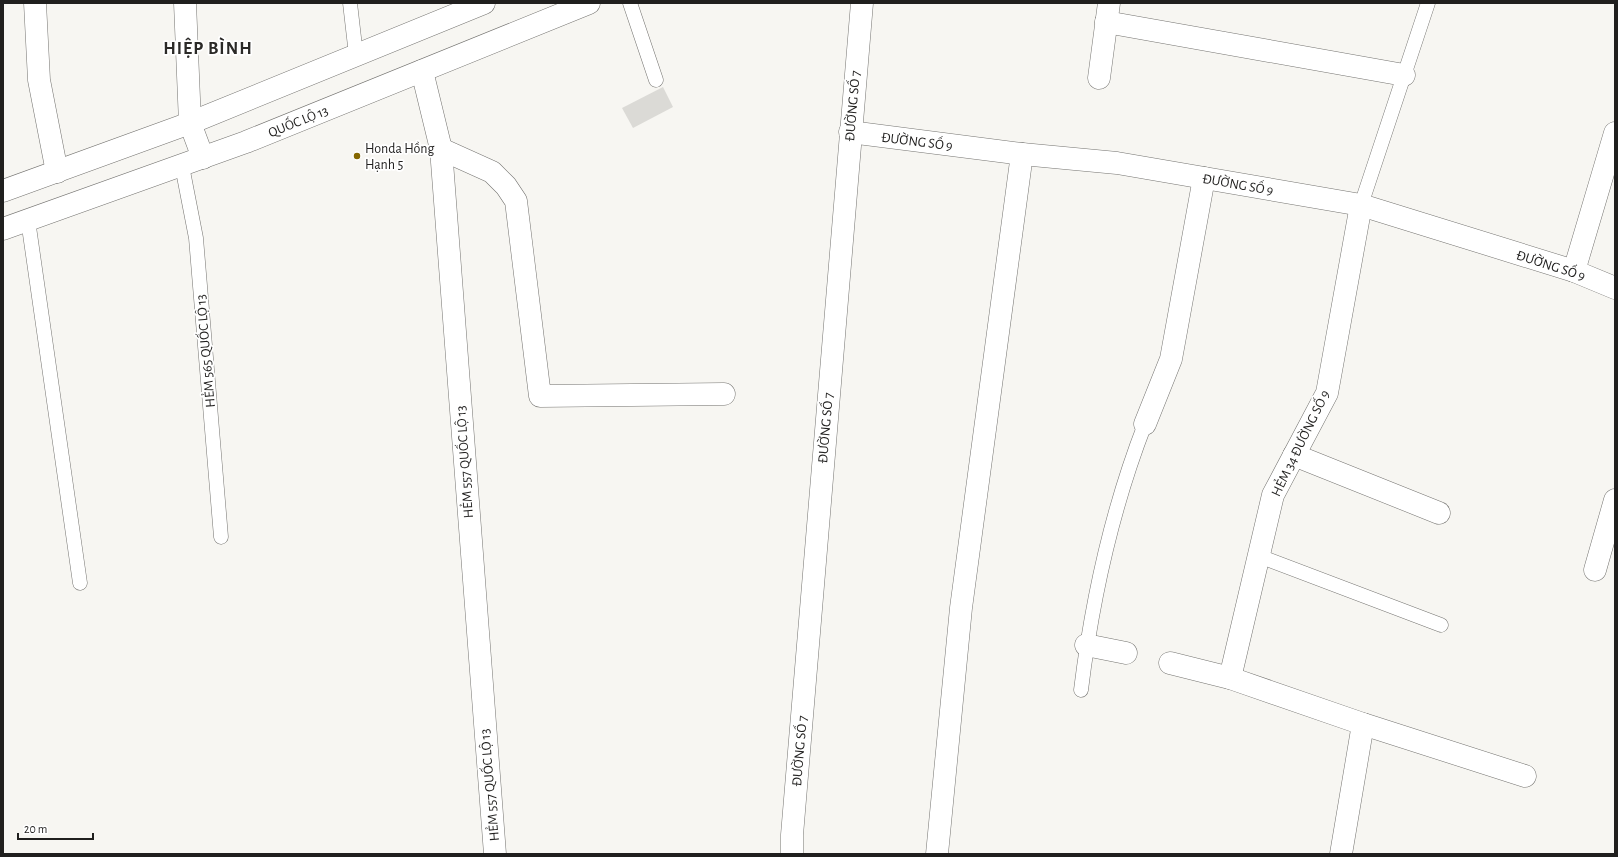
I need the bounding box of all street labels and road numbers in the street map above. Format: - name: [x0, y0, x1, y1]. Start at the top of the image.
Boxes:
- street label: ĐƯỜNG SỐ 7: [839, 70, 863, 142]
- street label: QUỐC LỘ 13: [265, 100, 331, 140]
- street label: ĐƯỜNG SỐ 9: [880, 127, 954, 153]
- street label: ĐƯỜNG SỐ 9: [1201, 168, 1275, 198]
- street label: ĐƯỜNG SỐ 9: [1514, 244, 1588, 284]
- street label: HẺM 565 QUỐC LỘ 13: [190, 294, 218, 408]
- street label: HẺM 34 ĐƯỜNG SỐ 9: [1266, 386, 1333, 499]
- street label: ĐƯỜNG SỐ 7: [812, 392, 836, 464]
- street label: HẺM 557 QUỐC LỘ 13: [450, 405, 476, 519]
- street label: ĐƯỜNG SỐ 7: [786, 715, 810, 787]
- street label: HẺM 557 QUỐC LỘ 13: [474, 728, 502, 842]

